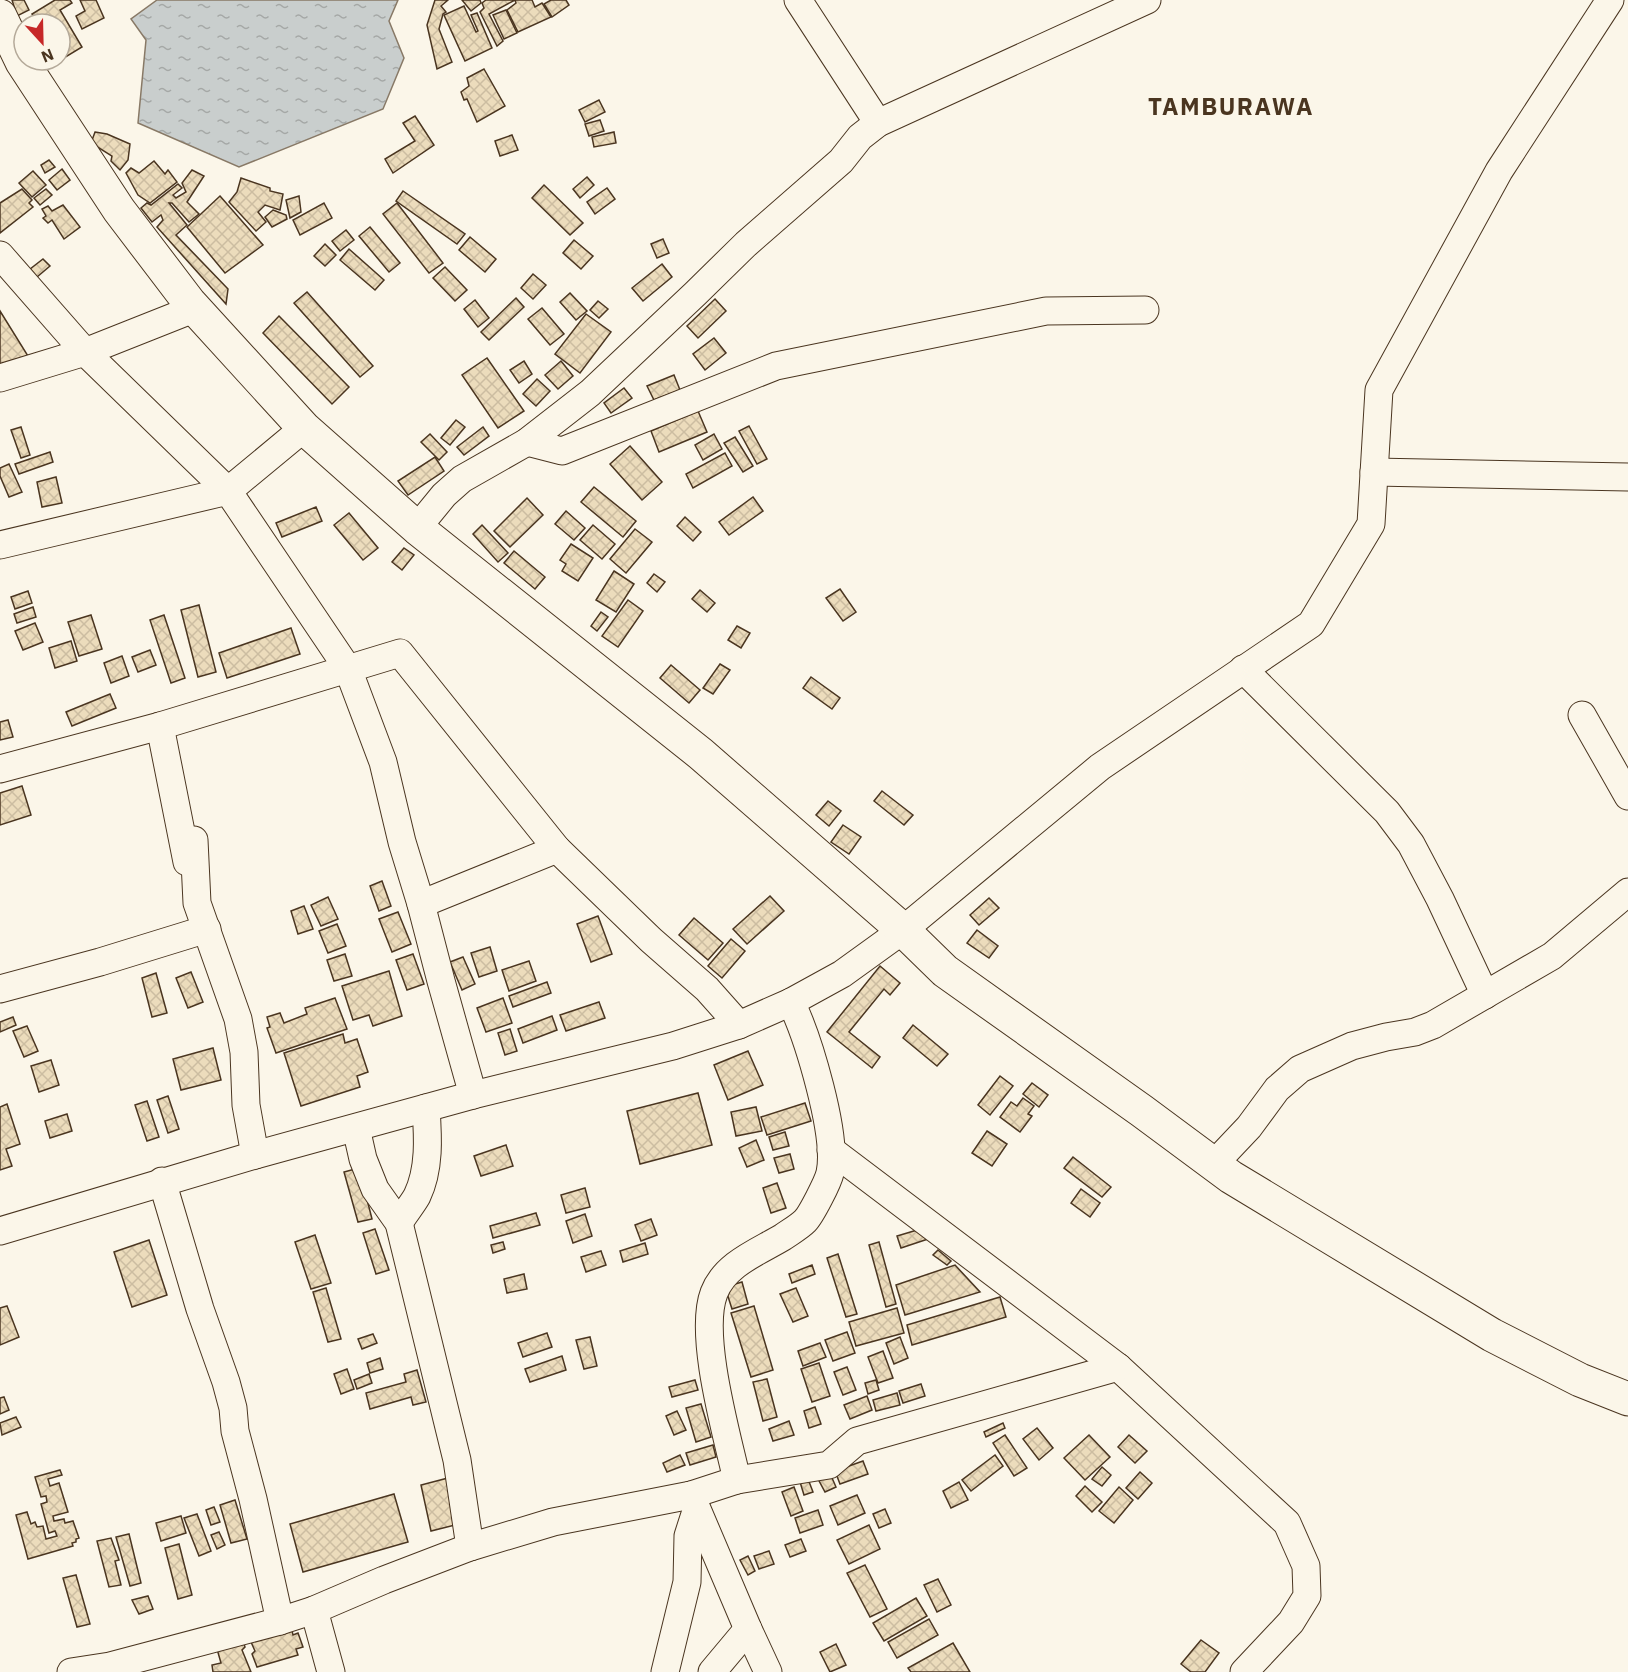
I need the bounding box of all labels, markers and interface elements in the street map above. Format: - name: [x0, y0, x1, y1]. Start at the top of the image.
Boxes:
- north arrow: [12, 12, 72, 72]
- text: N: [38, 44, 57, 67]
- district label: TAMBURAWA: [1148, 90, 1314, 122]

